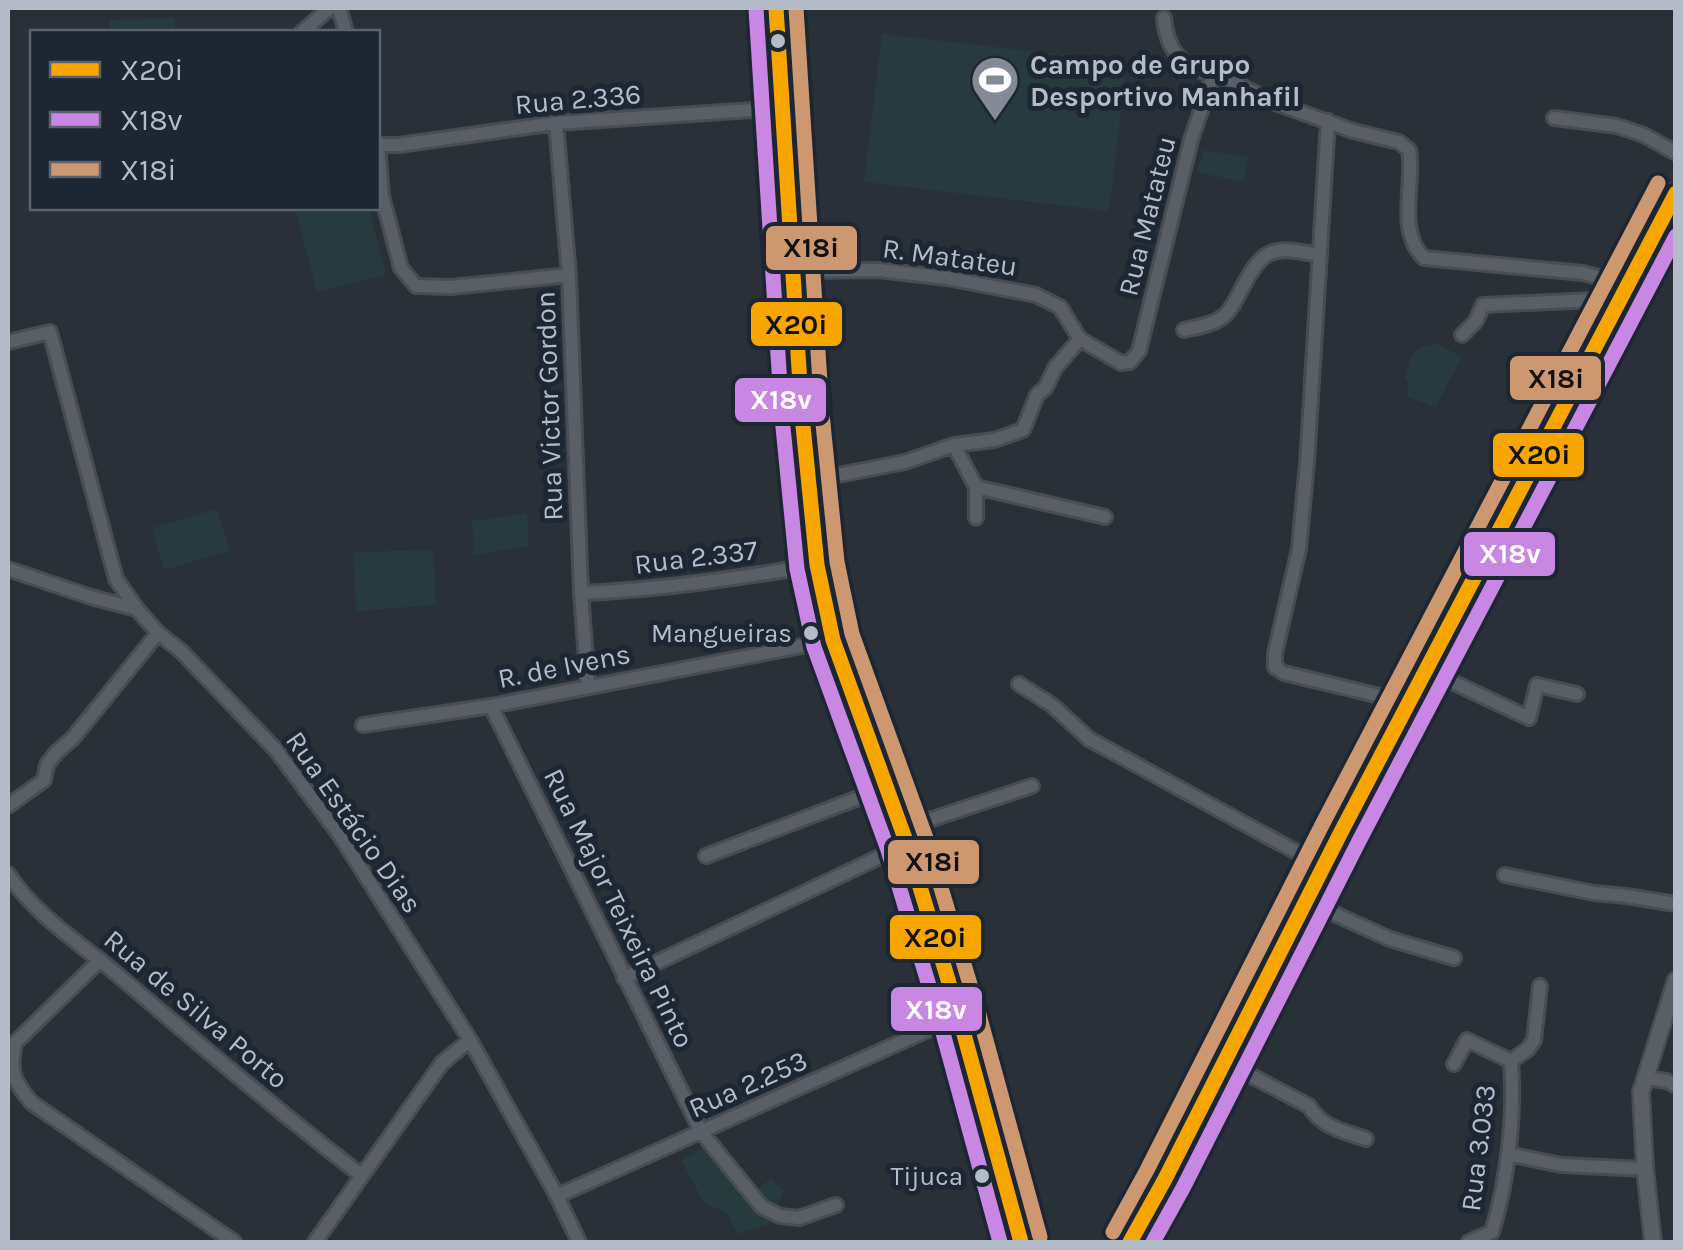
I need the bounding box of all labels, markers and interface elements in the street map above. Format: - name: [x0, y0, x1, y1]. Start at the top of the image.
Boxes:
- legend: [30, 30, 380, 210]
- unlabelled marker: [768, 31, 788, 51]
- place label: Campo de Grupo Desportivo Manhafil: [1030, 48, 1301, 113]
- text: X20i: [120, 52, 183, 88]
- sports icon: Campo de Grupo Desportivo Manhafil: [969, 54, 1021, 122]
- street label: Rua 2.336: [514, 77, 642, 121]
- text: X18v: [120, 102, 183, 138]
- street label: Rua Matateu: [1111, 133, 1183, 299]
- text: X18i: [120, 152, 177, 188]
- line badge: X18i: [764, 224, 859, 272]
- text: X18i: [783, 231, 839, 264]
- street label: R. Matateu: [880, 231, 1020, 283]
- street label: Rua Victor Gordon: [529, 291, 569, 521]
- line badge: X20i: [749, 300, 844, 348]
- text: X20i: [765, 308, 827, 341]
- line badge: X18i: [1508, 354, 1603, 402]
- text: X18i: [1528, 362, 1584, 395]
- line badge: X18v: [733, 376, 828, 424]
- text: X18v: [750, 383, 812, 416]
- line badge: X20i: [1491, 431, 1586, 479]
- text: X20i: [1508, 438, 1570, 471]
- line badge: X18v: [1462, 530, 1557, 578]
- street label: Rua 2.337: [633, 533, 759, 581]
- text: X18v: [1479, 537, 1541, 570]
- place label: Mangueiras: [651, 618, 792, 649]
- marker: Mangueiras: [801, 623, 821, 643]
- street label: R. de Ivens: [495, 637, 633, 695]
- street label: Rua Estácio Dias: [279, 725, 429, 919]
- street label: Rua Major Teixeira Pinto: [537, 763, 701, 1053]
- line badge: X18i: [886, 838, 981, 886]
- text: X18i: [905, 845, 961, 878]
- line badge: X20i: [888, 913, 983, 961]
- text: X20i: [904, 921, 966, 954]
- street label: Rua de Silva Porto: [97, 923, 295, 1095]
- line badge: X18v: [889, 985, 984, 1033]
- text: X18v: [905, 993, 967, 1026]
- street label: Rua 2.253: [684, 1043, 812, 1125]
- street label: Rua 3.033: [1454, 1083, 1502, 1213]
- place label: Tijuca: [891, 1161, 963, 1192]
- marker: Tijuca: [972, 1166, 992, 1186]

